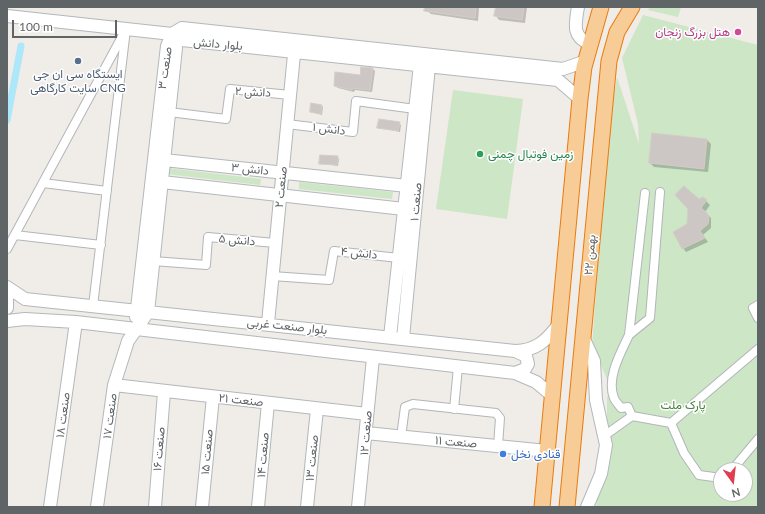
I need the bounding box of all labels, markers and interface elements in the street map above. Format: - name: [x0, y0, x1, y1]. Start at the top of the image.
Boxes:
- scale bar: [14, 12, 119, 38]
- text: 100 m: [19, 19, 53, 34]
- place label: هتل بزرگ زنجان: [655, 25, 730, 39]
- marker: هتل بزرگ زنجان: [733, 27, 743, 37]
- street label: بلوار دانش: [193, 35, 243, 53]
- street label: صنعت ۳: [155, 46, 175, 90]
- marker: ایستگاه سی ان جی سایت کارگاهی CNG: [73, 56, 83, 66]
- place label: ایستگاه سی ان جی سایت کارگاهی CNG: [30, 67, 126, 95]
- street label: دانش ۲: [235, 84, 271, 100]
- street label: دانش ۱: [312, 120, 346, 138]
- place label: زمین فوتبال چمنی: [488, 147, 573, 161]
- marker: زمین فوتبال چمنی: [475, 149, 485, 159]
- street label: دانش ۳: [230, 160, 270, 178]
- street label: صنعت ۲: [272, 166, 290, 208]
- street label: صنعت ۱: [407, 182, 425, 222]
- street label: دانش ۵: [218, 231, 256, 249]
- street label: ۲۲ بهمن: [581, 234, 599, 276]
- street label: دانش ۴: [340, 244, 378, 262]
- street label: بلوار صنعت غربی: [246, 315, 328, 337]
- street label: صنعت ۲۱: [218, 390, 264, 410]
- street label: صنعت ۱۸: [53, 391, 73, 439]
- street label: صنعت ۱۷: [100, 392, 120, 440]
- park label: پارک ملت: [661, 398, 705, 412]
- street label: صنعت ۱۲: [357, 410, 375, 456]
- street label: صنعت ۱۶: [150, 426, 168, 472]
- street label: صنعت ۱۵: [198, 429, 216, 475]
- street label: صنعت ۱۴: [254, 432, 272, 478]
- street label: صنعت ۱۱: [434, 433, 478, 451]
- street label: صنعت ۱۳: [302, 434, 322, 482]
- place label: قنادی نخل: [511, 447, 561, 461]
- marker: قنادی نخل: [498, 449, 508, 459]
- north arrow: [713, 462, 753, 502]
- text: N: [730, 486, 742, 500]

